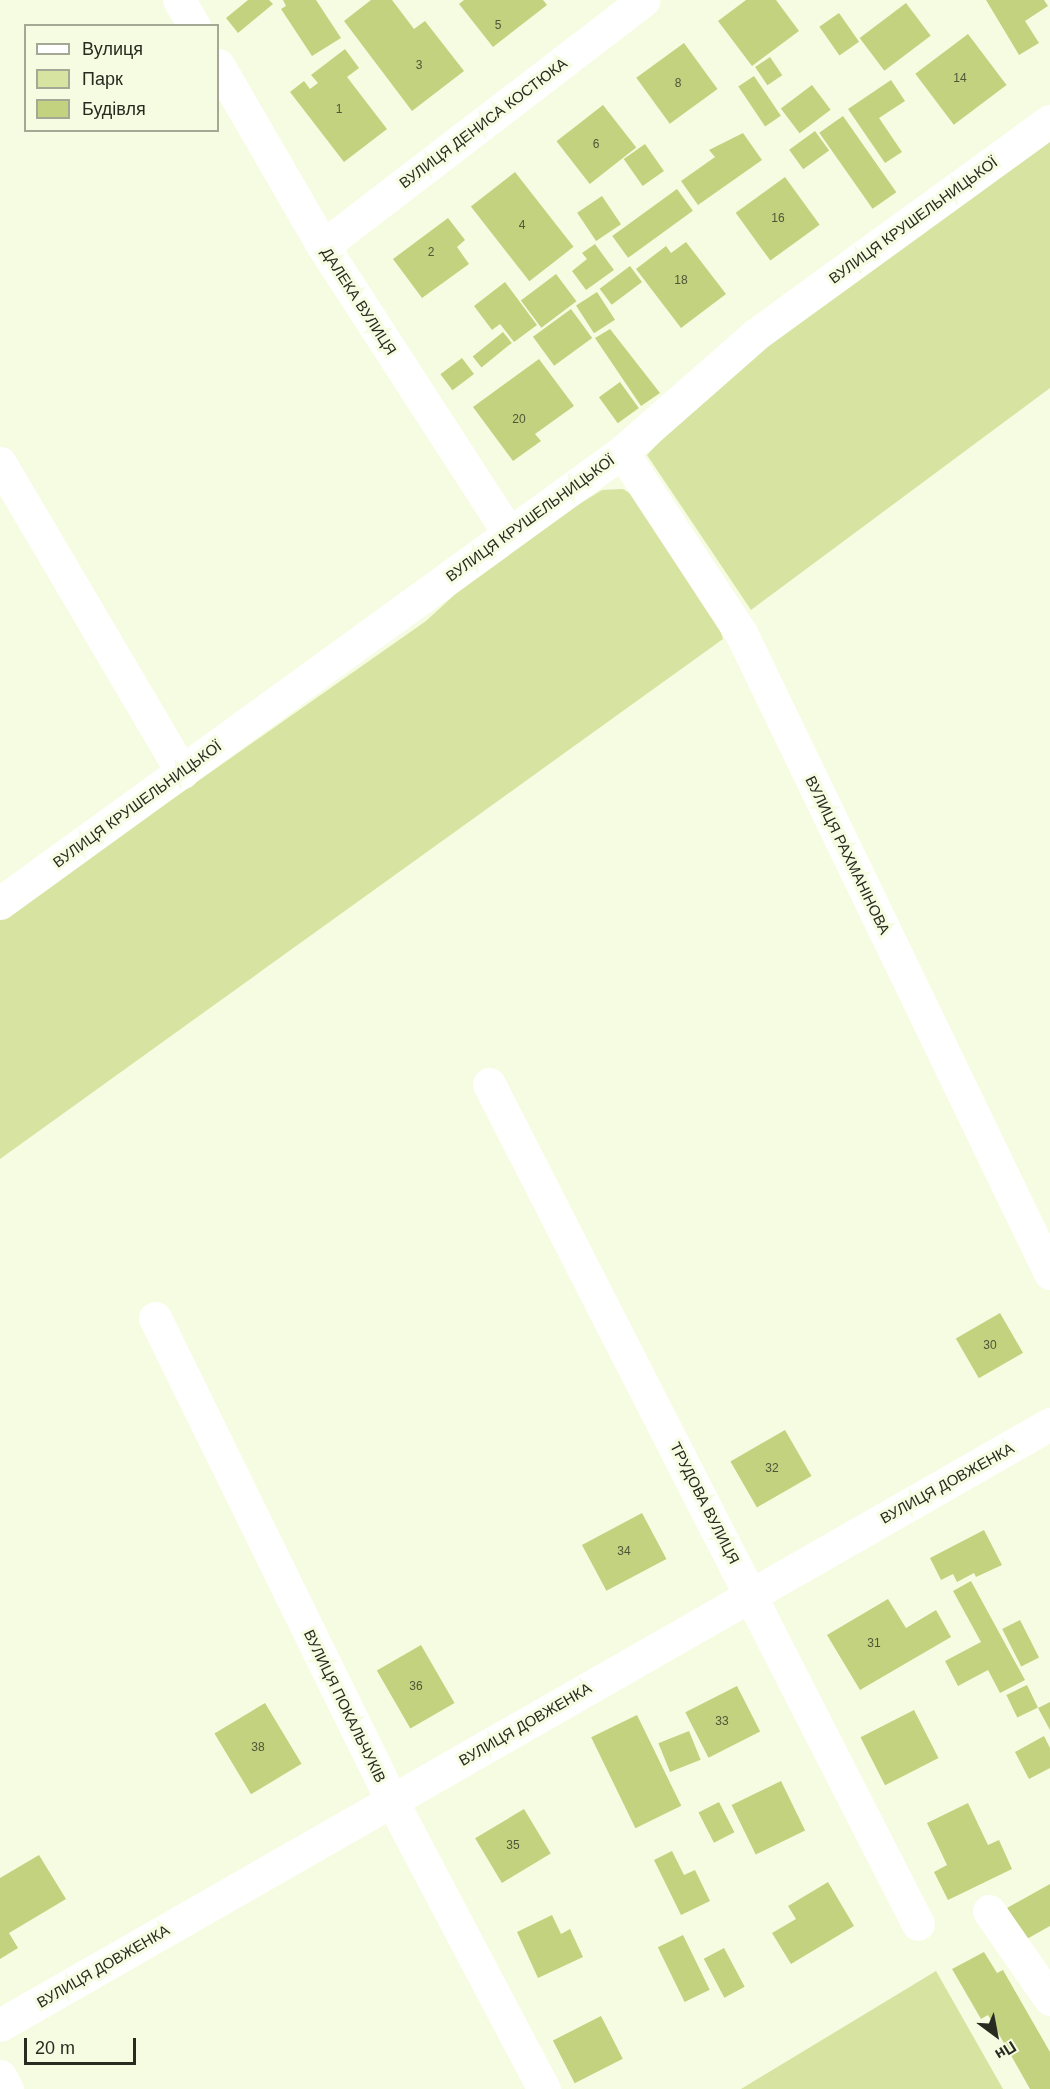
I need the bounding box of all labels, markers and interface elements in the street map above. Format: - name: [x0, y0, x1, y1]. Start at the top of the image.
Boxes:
- house number: 5: [495, 19, 501, 33]
- legend: [24, 24, 219, 132]
- text: Вулиця: [82, 39, 143, 59]
- street label: ВУЛИЦЯ ДЕНИСА КОСТЮКА: [396, 54, 570, 192]
- house number: 3: [416, 59, 422, 73]
- text: Парк: [82, 69, 123, 89]
- house number: 14: [953, 72, 967, 86]
- house number: 8: [675, 77, 681, 91]
- text: Будівля: [82, 99, 146, 119]
- house number: 1: [336, 103, 342, 117]
- house number: 6: [593, 138, 599, 152]
- street label: ВУЛИЦЯ КРУШЕЛЬНИЦЬКОЇ: [825, 153, 1001, 287]
- house number: 16: [771, 212, 785, 226]
- house number: 4: [519, 219, 525, 233]
- street label: ДАЛЕКА ВУЛИЦЯ: [318, 244, 400, 358]
- house number: 2: [428, 246, 434, 260]
- house number: 18: [674, 274, 688, 288]
- house number: 20: [512, 413, 526, 427]
- street label: ВУЛИЦЯ КРУШЕЛЬНИЦЬКОЇ: [442, 451, 618, 585]
- street label: ВУЛИЦЯ КРУШЕЛЬНИЦЬКОЇ: [49, 737, 225, 871]
- street label: ВУЛИЦЯ РАХМАНІНОВА: [802, 773, 894, 937]
- house number: 30: [983, 1339, 997, 1353]
- street label: ТРУДОВА ВУЛИЦЯ: [666, 1439, 744, 1567]
- street label: ВУЛИЦЯ ДОВЖЕНКА: [877, 1439, 1017, 1527]
- house number: 32: [765, 1462, 779, 1476]
- house number: 34: [617, 1545, 631, 1559]
- street label: ВУЛИЦЯ ПОКАЛЬЧУКІВ: [300, 1627, 390, 1785]
- house number: 31: [867, 1637, 881, 1651]
- street label: ВУЛИЦЯ ДОВЖЕНКА: [455, 1679, 595, 1769]
- house number: 36: [409, 1680, 423, 1694]
- house number: 33: [715, 1715, 729, 1729]
- house number: 38: [251, 1741, 265, 1755]
- house number: 35: [506, 1839, 520, 1853]
- street label: ВУЛИЦЯ ДОВЖЕНКА: [33, 1921, 173, 2011]
- north arrow: [966, 2005, 1026, 2065]
- scale bar: [27, 2026, 140, 2064]
- text: 20 m: [35, 2038, 75, 2058]
- text: Пн: [992, 2038, 1019, 2064]

